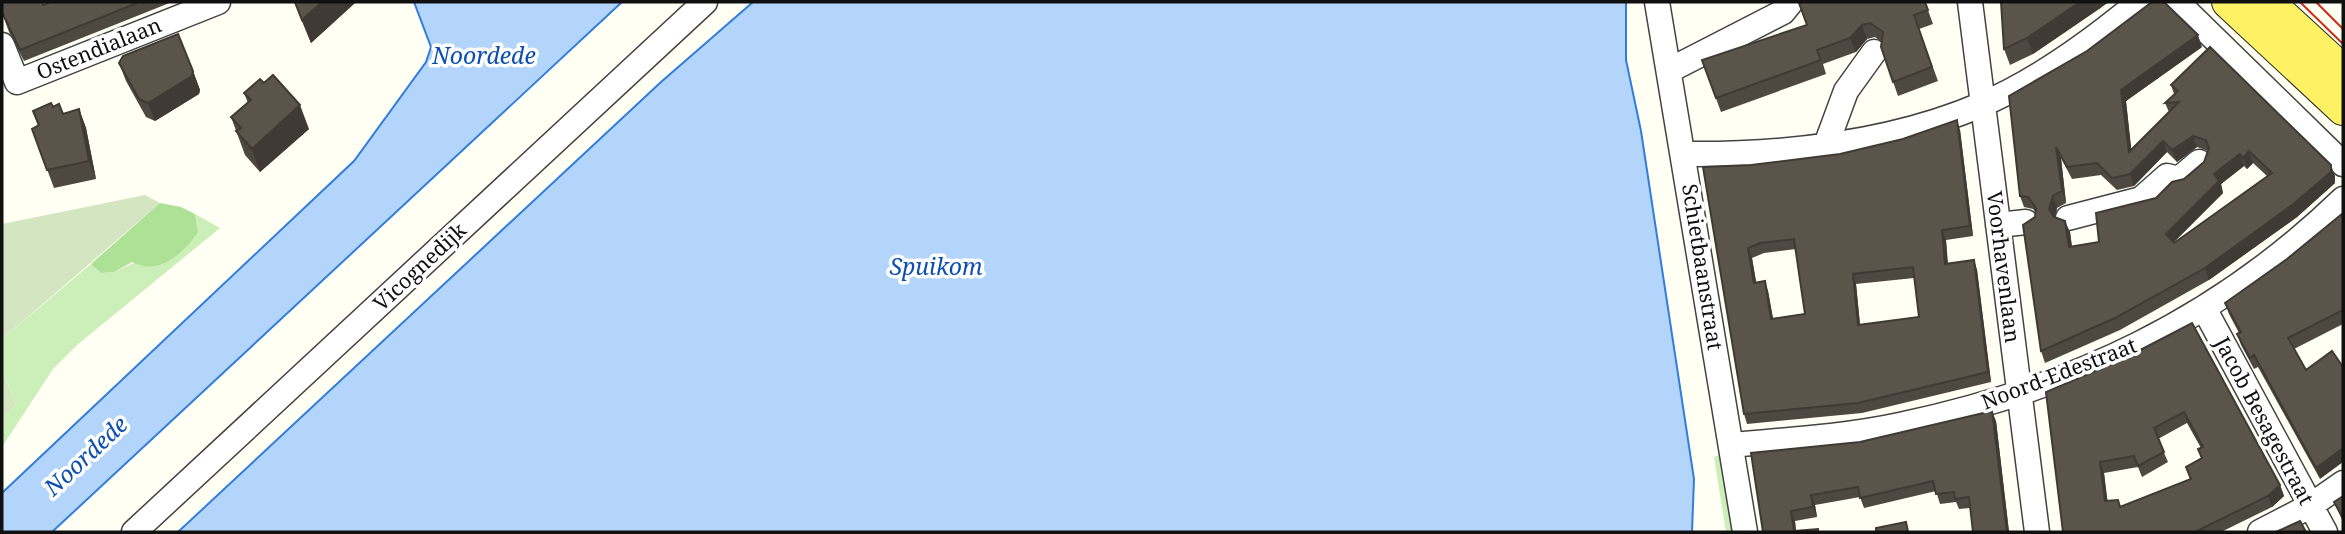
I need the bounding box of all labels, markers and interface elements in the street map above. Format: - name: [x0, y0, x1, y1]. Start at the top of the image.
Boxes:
- street label: Ostendialaan: [32, 10, 165, 86]
- water label: Noordede: [431, 39, 536, 71]
- street label: Schietbaanstraat: [1676, 182, 1730, 352]
- street label: Voorhavenlaan: [1981, 189, 2027, 344]
- street label: Vicognedijk: [367, 215, 472, 317]
- water label: Spuikom: [890, 250, 983, 282]
- street label: Noord-Edestraat: [1977, 331, 2140, 416]
- street label: Jacob Besagestraat: [2208, 331, 2321, 509]
- water label: Noordede: [36, 408, 134, 503]

